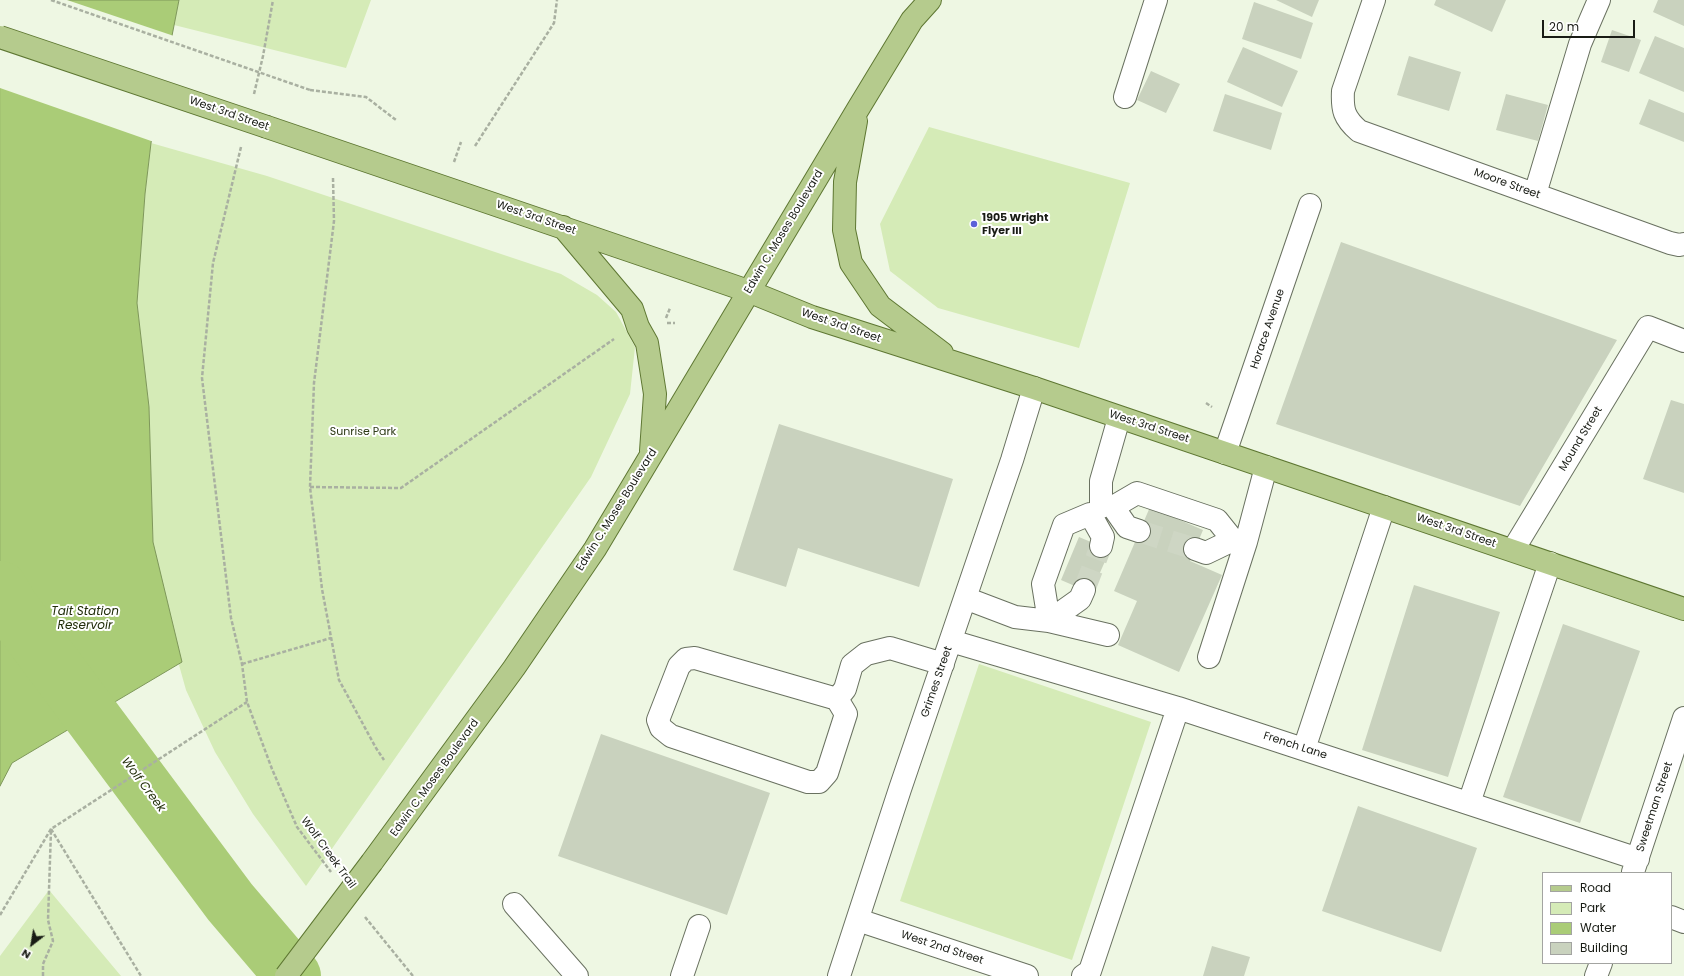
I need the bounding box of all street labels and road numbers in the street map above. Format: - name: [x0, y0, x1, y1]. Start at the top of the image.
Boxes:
- street label: West 3rd Street: [187, 94, 271, 134]
- street label: Moore Street: [1472, 166, 1542, 202]
- street label: Edwin C. Moses Boulevard: [742, 168, 826, 296]
- street label: West 3rd Street: [494, 198, 578, 238]
- street label: Horace Avenue: [1248, 287, 1288, 371]
- street label: West 3rd Street: [799, 306, 883, 346]
- street label: Mound Street: [1556, 404, 1606, 474]
- street label: West 3rd Street: [1107, 408, 1191, 446]
- street label: Edwin C. Moses Boulevard: [574, 446, 660, 574]
- street label: West 3rd Street: [1414, 511, 1498, 551]
- street label: Grimes Street: [919, 645, 955, 719]
- street label: Edwin C. Moses Boulevard: [388, 717, 482, 839]
- street label: French Lane: [1261, 729, 1329, 763]
- street label: Sweetman Street: [1634, 760, 1676, 854]
- street label: Wolf Creek Trail: [298, 815, 358, 891]
- street label: West 2nd Street: [899, 928, 985, 968]

